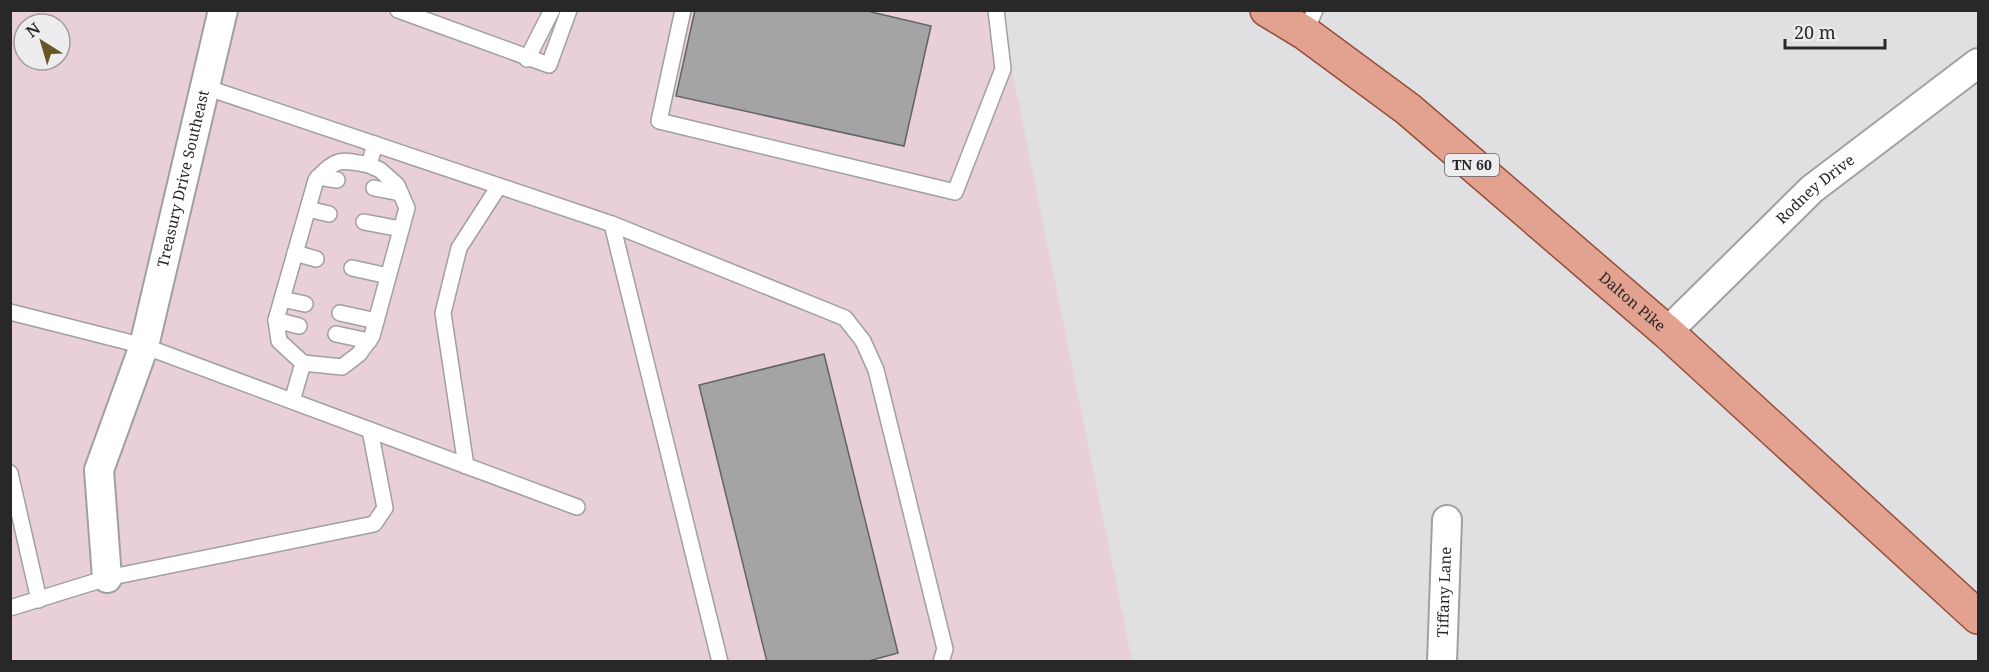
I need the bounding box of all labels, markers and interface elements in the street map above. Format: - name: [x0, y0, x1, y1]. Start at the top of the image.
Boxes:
- north arrow: [12, 12, 72, 72]
- scale bar: [1785, 12, 1886, 50]
- text: N: [21, 17, 45, 43]
- text: 20 m: [1794, 20, 1836, 44]
- street label: Treasury Drive Southeast: [152, 88, 213, 269]
- street label: Rodney Drive: [1771, 149, 1858, 228]
- road number: TN 60: [1445, 154, 1499, 176]
- street label: Dalton Pike: [1595, 267, 1670, 335]
- street label: Tiffany Lane: [1432, 546, 1455, 638]

